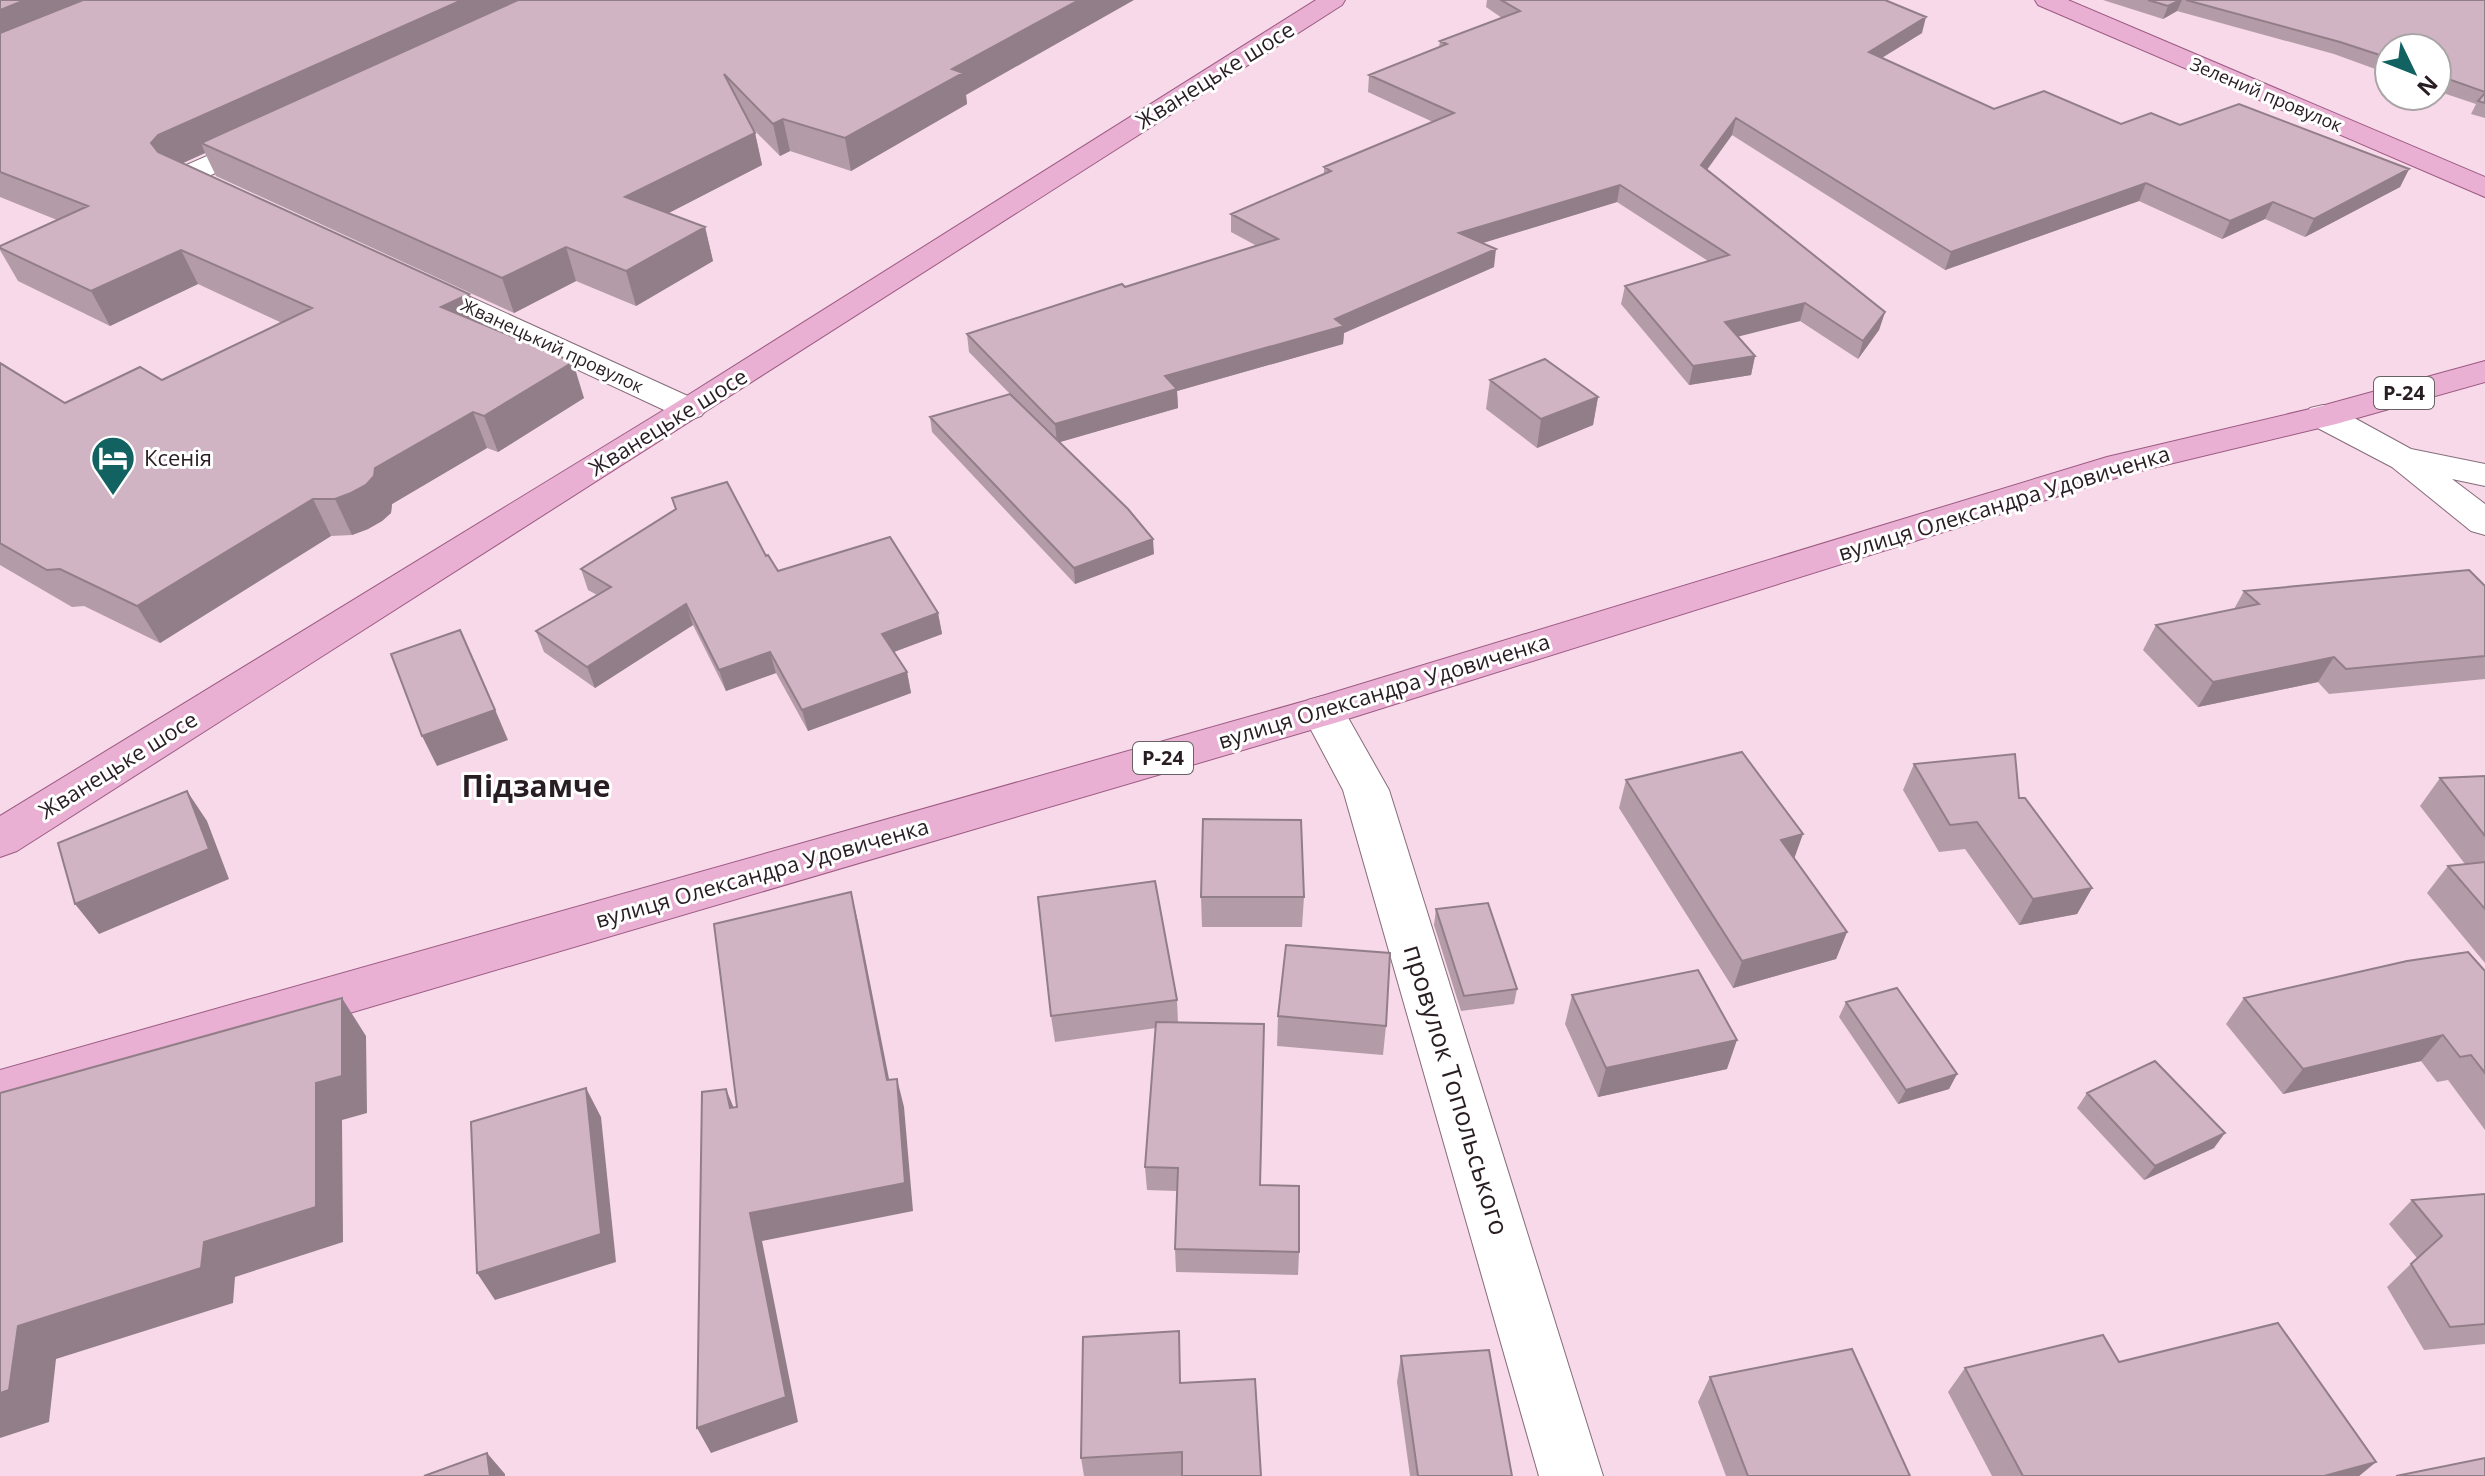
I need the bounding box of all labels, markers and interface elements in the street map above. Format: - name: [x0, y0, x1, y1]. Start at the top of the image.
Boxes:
- street label: Жванецьке шосе: [1130, 13, 1299, 135]
- north arrow: [2373, 32, 2453, 112]
- street label: Зелений провулок: [2187, 51, 2347, 137]
- text: N: [2411, 70, 2445, 103]
- street label: Жванецький провулок: [457, 292, 648, 398]
- street label: Жванецьке шосе: [583, 360, 752, 482]
- road number: Р-24: [2374, 377, 2434, 409]
- hotel icon: Ксенія: [89, 434, 137, 497]
- street label: вулиця Олександра Удовиченка: [1834, 437, 2173, 567]
- place label: Ксенія: [144, 442, 212, 472]
- street label: вулиця Олександра Удовиченка: [1214, 625, 1553, 755]
- street label: Жванецьке шосе: [33, 703, 202, 825]
- road number: Р-24: [1133, 742, 1193, 774]
- district label: Підзамче: [462, 765, 610, 806]
- street label: вулиця Олександра Удовиченка: [592, 810, 932, 934]
- street label: провулок Топольського: [1396, 940, 1518, 1239]

